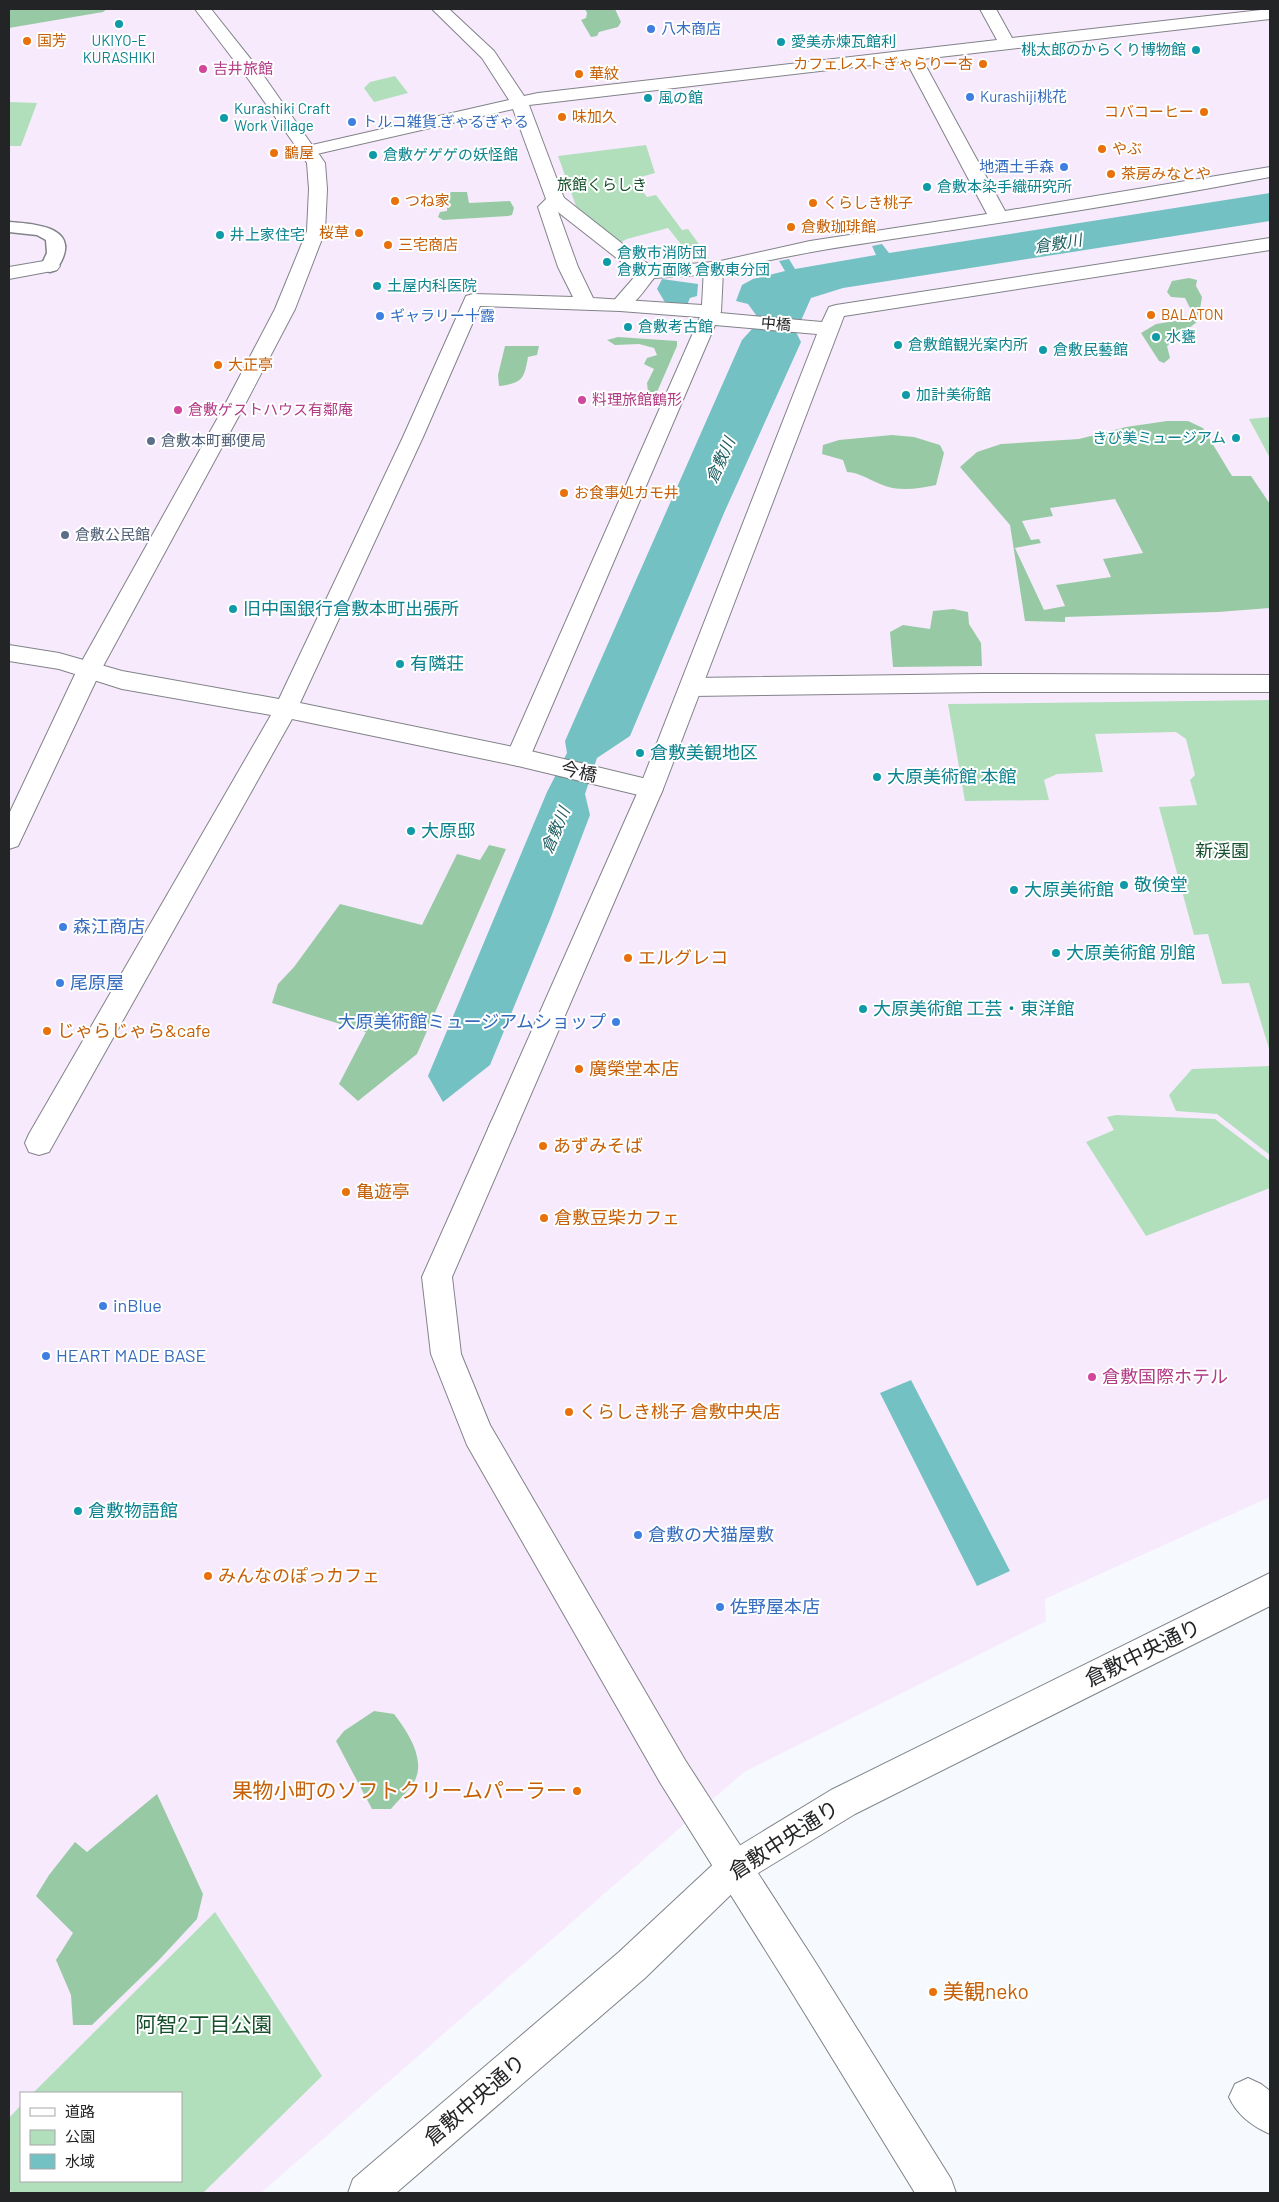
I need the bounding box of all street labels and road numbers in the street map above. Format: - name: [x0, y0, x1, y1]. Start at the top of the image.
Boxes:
- street label: 中橋: [760, 313, 792, 333]
- street label: 今橋: [559, 756, 599, 786]
- street label: 倉敷中央通り: [1080, 1613, 1204, 1691]
- street label: 倉敷中央通り: [724, 1794, 843, 1884]
- street label: 倉敷中央通り: [418, 2048, 530, 2150]

